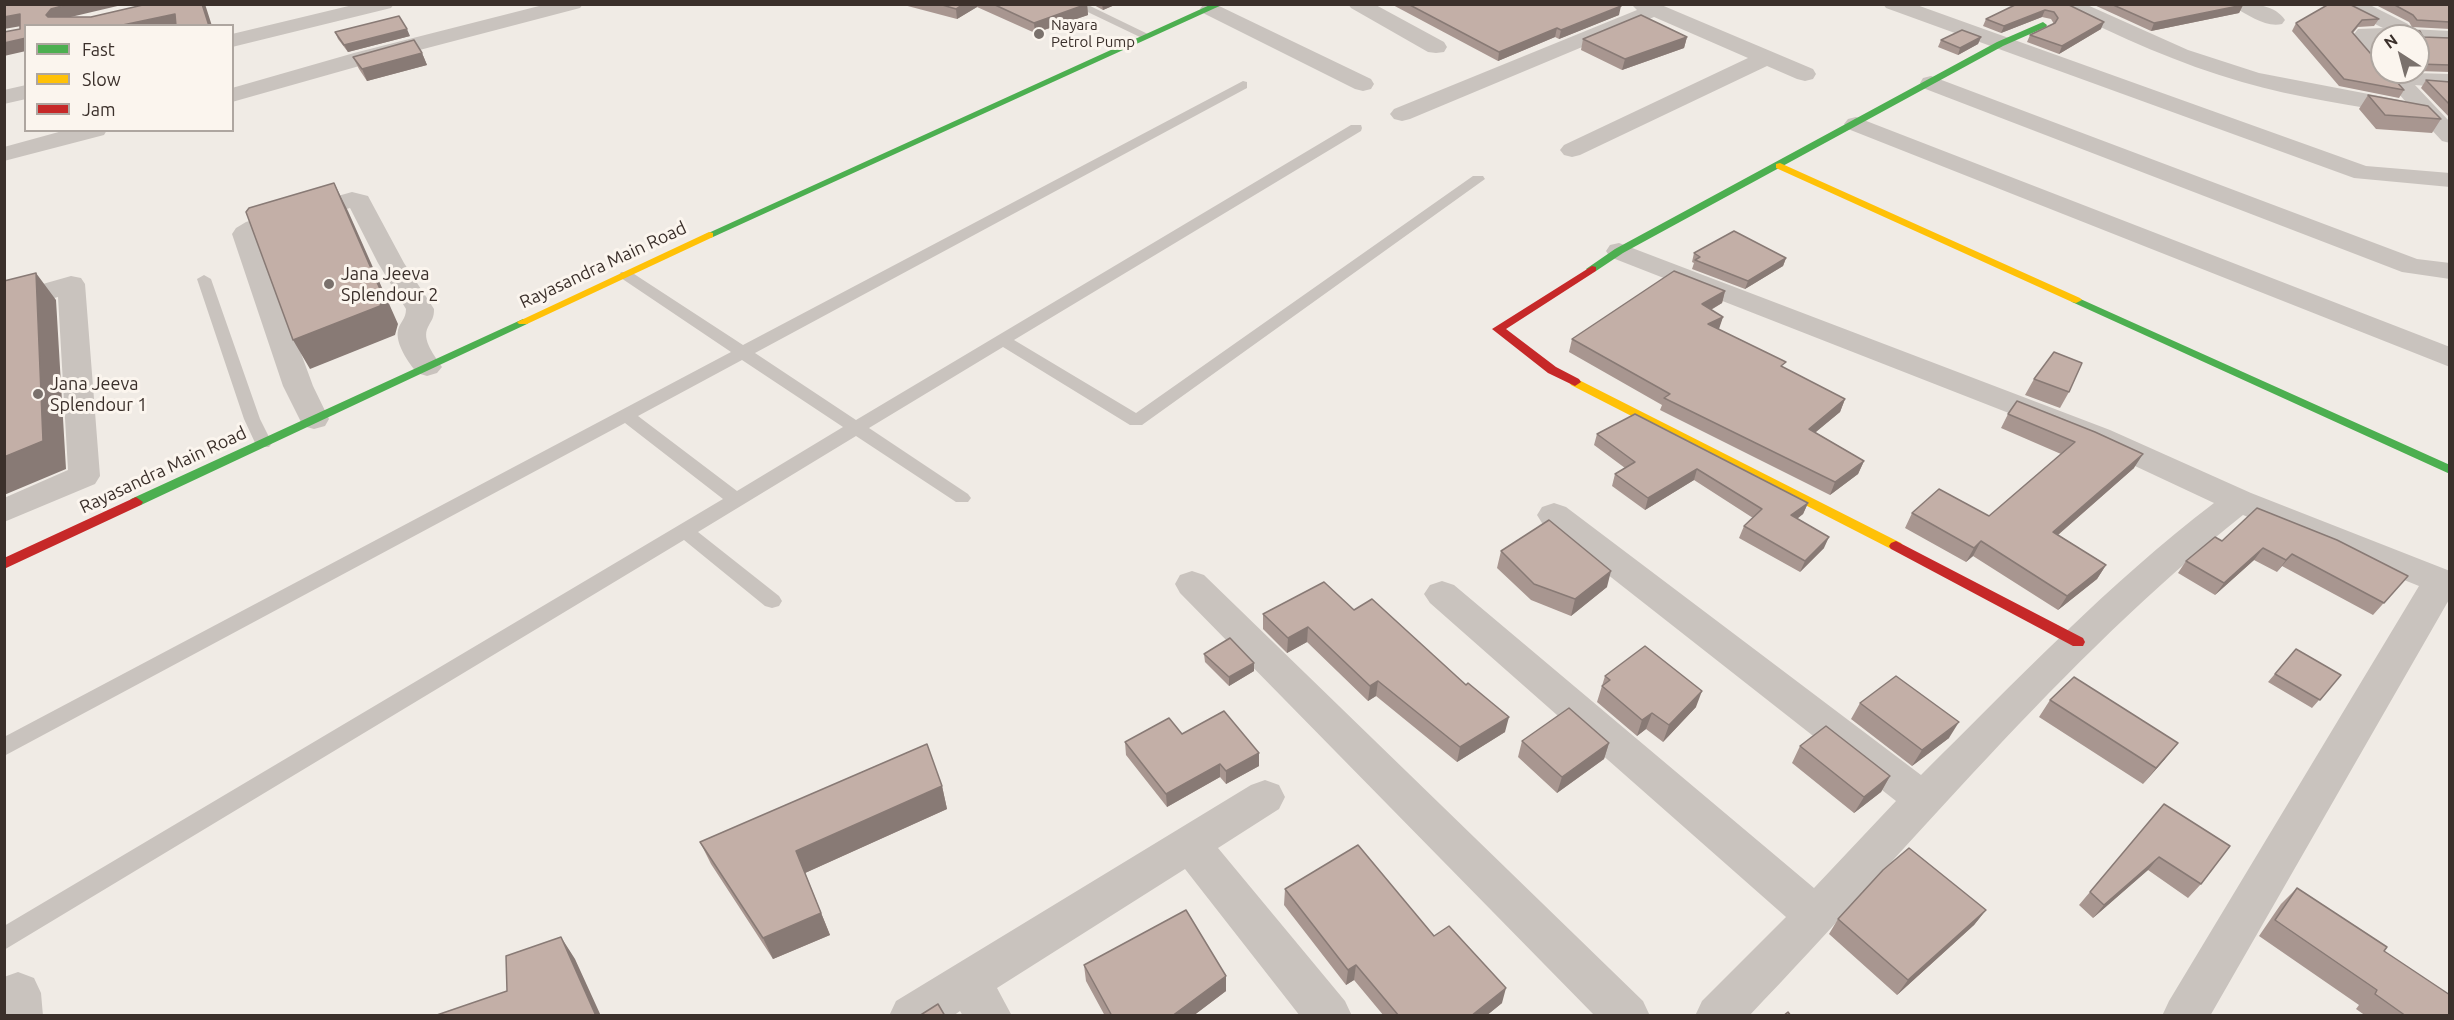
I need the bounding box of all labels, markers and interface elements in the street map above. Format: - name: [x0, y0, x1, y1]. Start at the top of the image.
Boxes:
- place label: Nayara Petrol Pump: [1051, 16, 1135, 51]
- legend: [24, 24, 234, 132]
- north arrow: [2370, 24, 2430, 84]
- marker: Nayara Petrol Pump: [1032, 27, 1046, 41]
- text: N: [2380, 30, 2401, 52]
- text: Fast: [82, 39, 115, 59]
- text: Slow: [82, 69, 121, 89]
- text: Jam: [82, 99, 116, 119]
- street label: Rayasandra Main Road: [516, 217, 690, 313]
- place label: Jana Jeeva Splendour 2: [341, 263, 438, 306]
- marker: Jana Jeeva Splendour 2: [322, 277, 336, 291]
- place label: Jana Jeeva Splendour 1: [50, 373, 147, 416]
- marker: Jana Jeeva Splendour 1: [31, 387, 45, 401]
- street label: Rayasandra Main Road: [76, 422, 250, 518]

